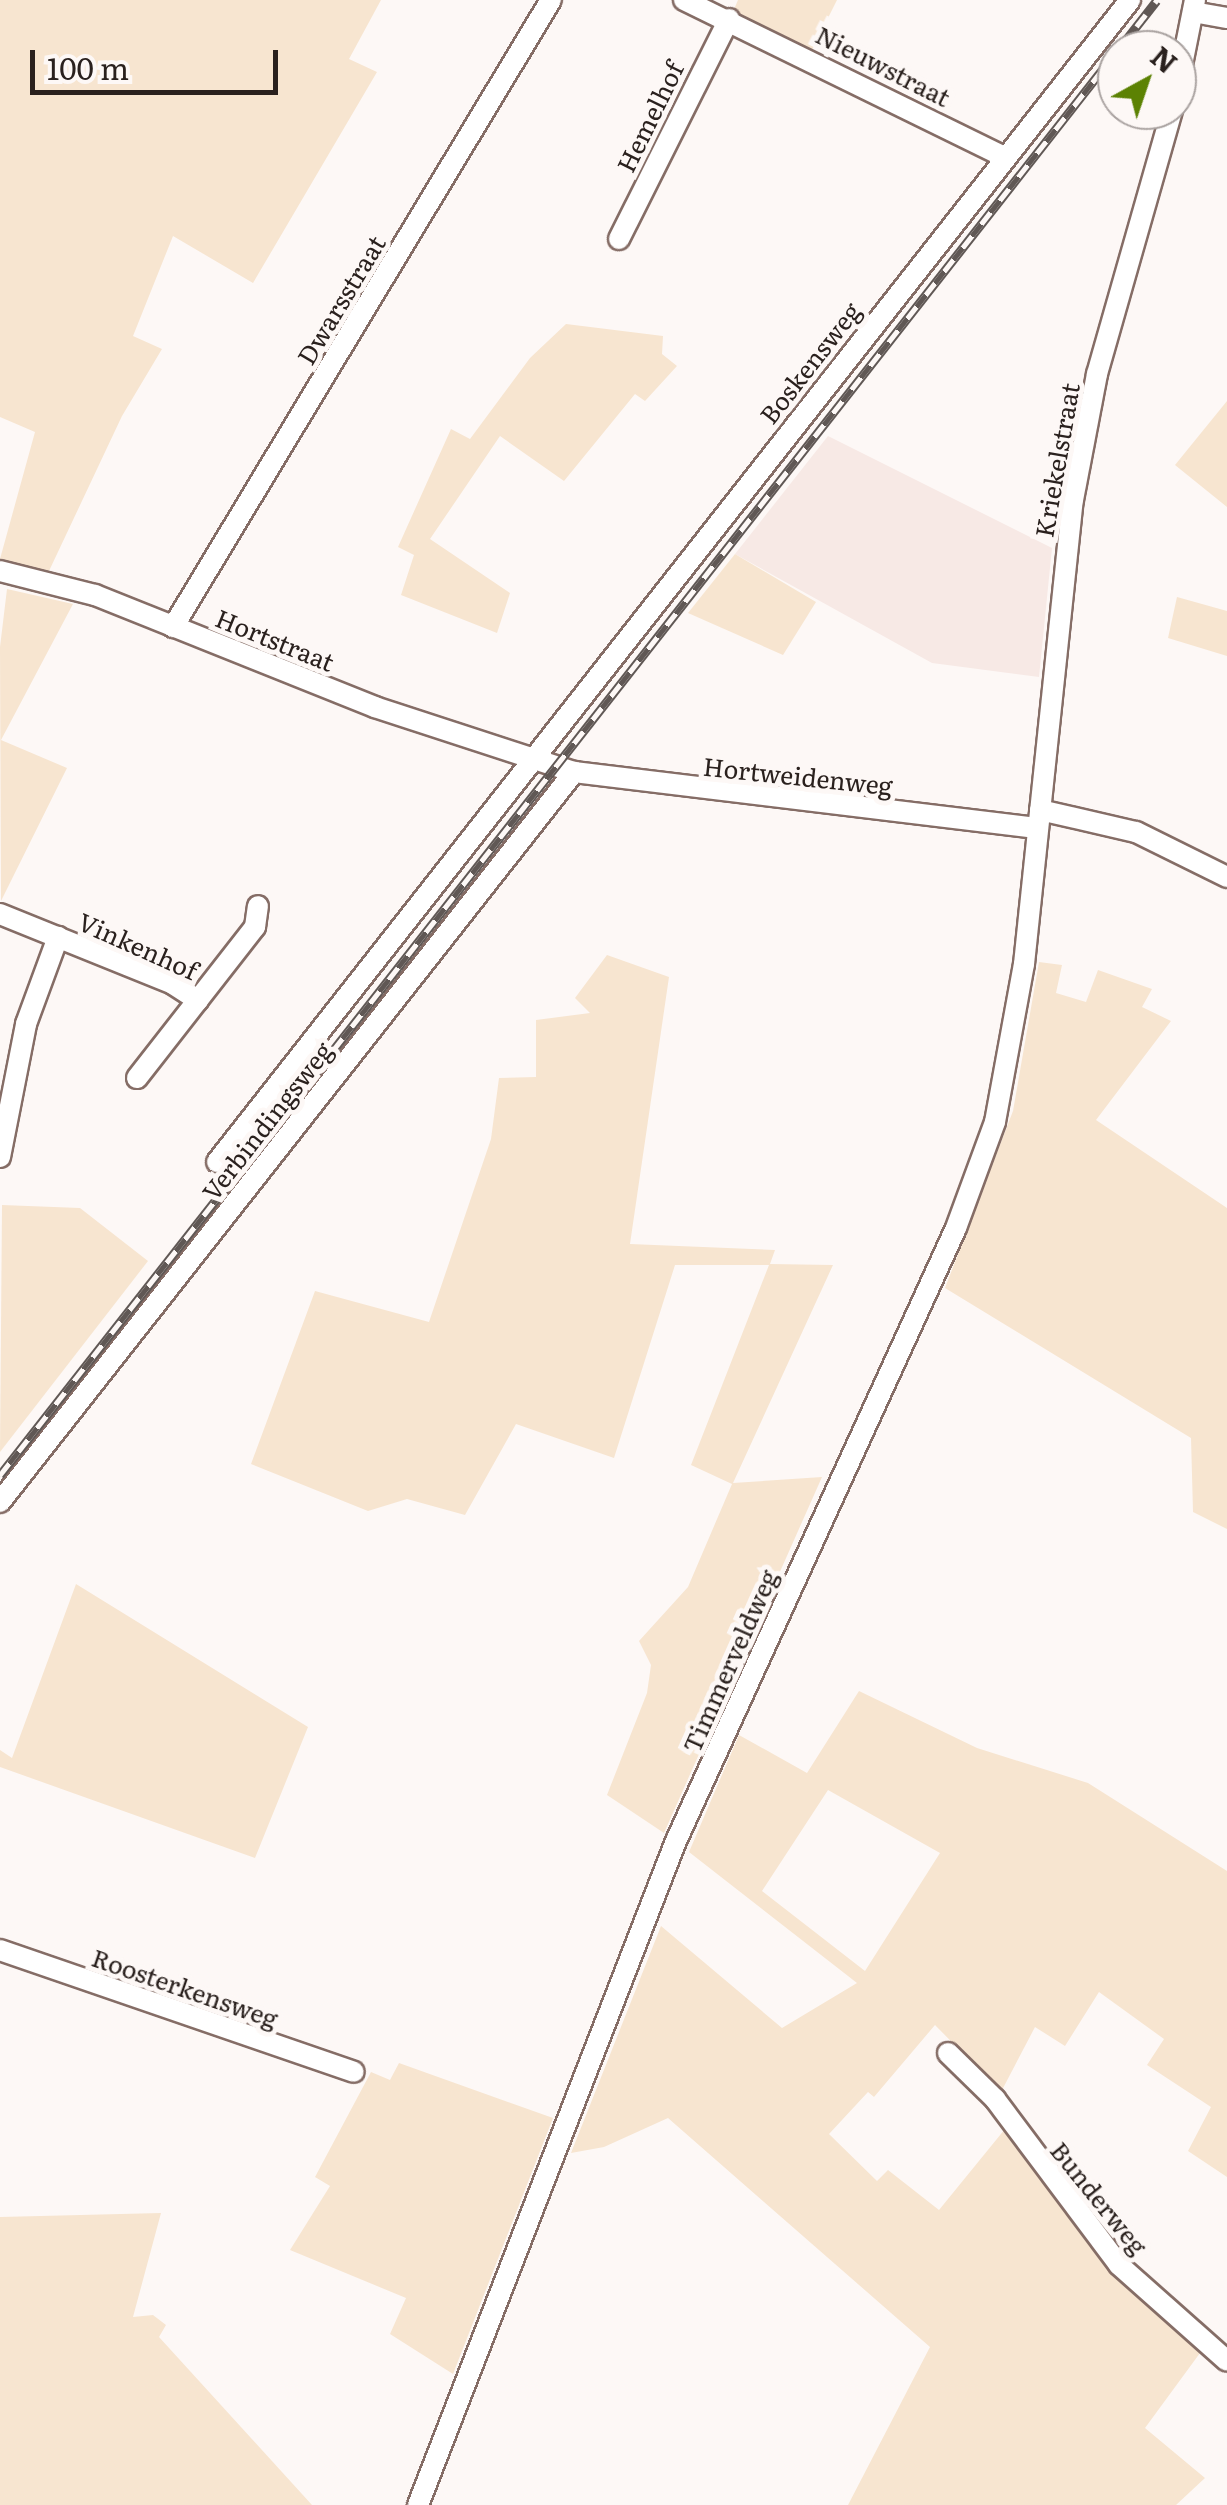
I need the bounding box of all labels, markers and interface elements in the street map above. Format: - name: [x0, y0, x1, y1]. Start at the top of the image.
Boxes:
- street label: Nieuwstraat: [811, 19, 955, 113]
- scale bar: [35, 30, 282, 92]
- north arrow: [1097, 30, 1197, 130]
- text: N: [1142, 35, 1187, 82]
- text: 100 m: [47, 45, 129, 89]
- street label: Hemelhof: [610, 57, 690, 177]
- street label: Dwarsstraat: [291, 230, 391, 370]
- street label: Boskensweg: [753, 296, 867, 430]
- street label: Kriekelstraat: [1029, 380, 1085, 540]
- street label: Hortstraat: [211, 603, 339, 677]
- street label: Hortweidenweg: [702, 751, 894, 801]
- street label: Vinkenhof: [73, 906, 203, 986]
- street label: Verbindingsweg: [196, 1036, 338, 1206]
- street label: Timmerveldweg: [676, 1565, 784, 1757]
- street label: Roosterkensweg: [88, 1942, 282, 2034]
- street label: Bunderweg: [1044, 2136, 1154, 2260]

